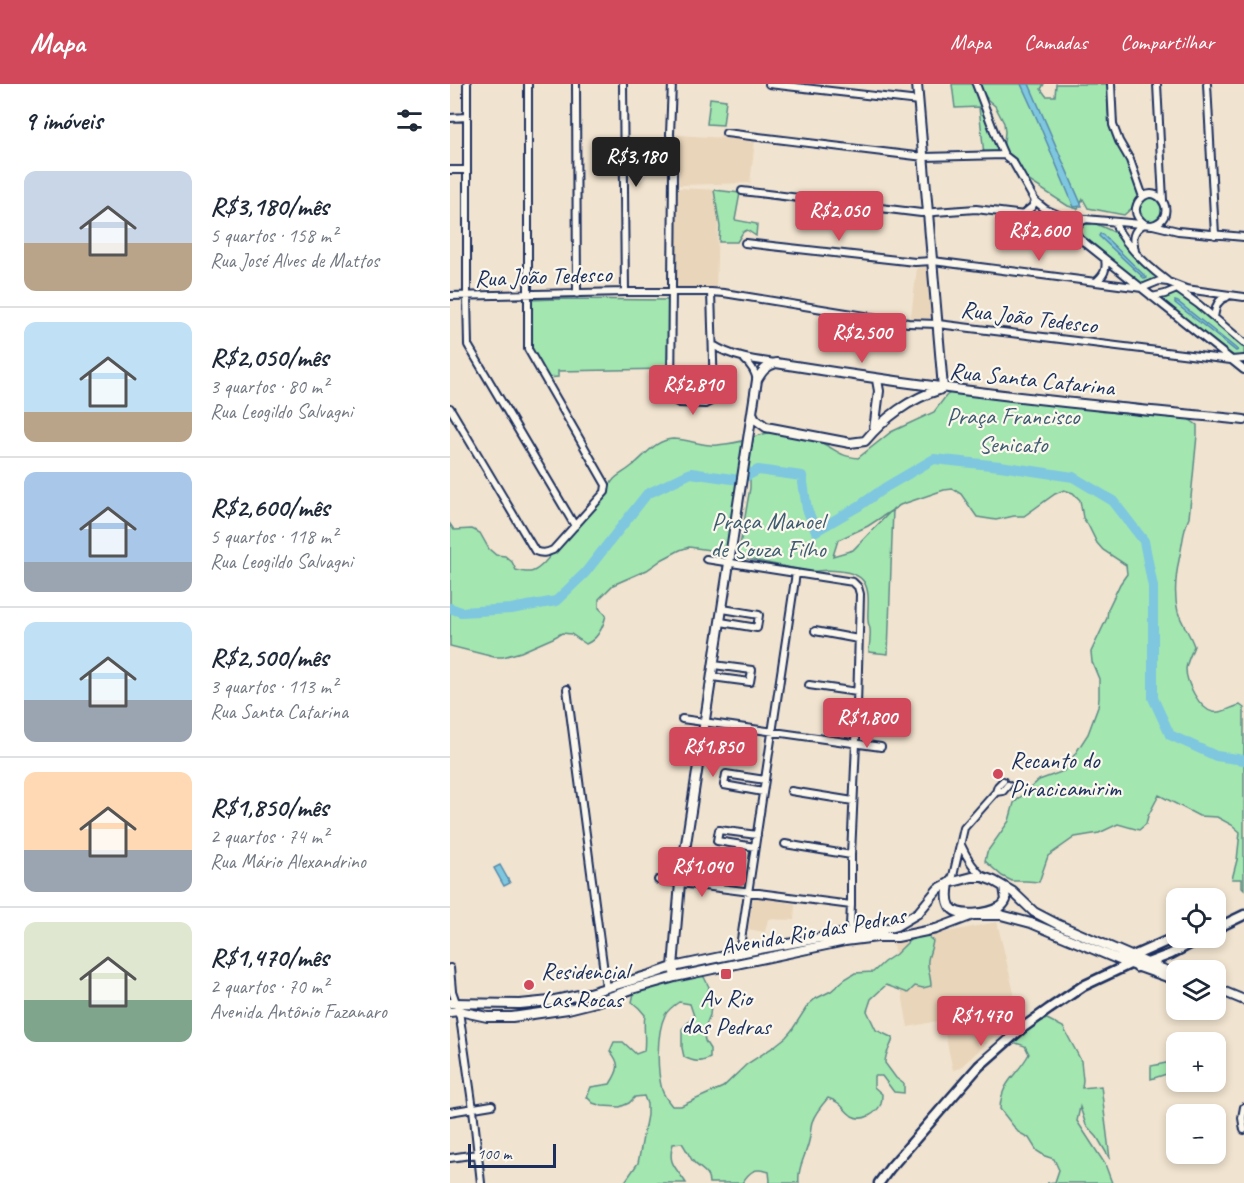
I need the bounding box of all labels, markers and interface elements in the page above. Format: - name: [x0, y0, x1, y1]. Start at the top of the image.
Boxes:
- text: Mapa: [30, 25, 85, 60]
- text: Mapa: [950, 29, 991, 55]
- text: Camadas: [1024, 29, 1087, 55]
- text: Compartilhar: [1120, 29, 1214, 55]
- text: 9 imóveis: [24, 104, 102, 137]
- icon: filters: [393, 104, 426, 137]
- pin: R$3,180: [581, 137, 691, 188]
- text: R$3,180: [606, 144, 666, 169]
- text: R$3,180/mês: [210, 190, 329, 223]
- pin: R$2,050: [784, 191, 894, 242]
- icon: home: [72, 195, 144, 267]
- text: R$2,050: [809, 198, 869, 223]
- pin: R$2,600: [984, 211, 1094, 262]
- text: R$2,600: [1009, 218, 1069, 243]
- text: 5 quartos · 158 m²: [210, 223, 337, 248]
- text: Rua José Alves de Mattos: [210, 248, 379, 273]
- street label: Rua João Tedesco: [474, 259, 614, 293]
- street label: Rua João Tedesco: [959, 294, 1100, 340]
- pin: R$2,500: [807, 313, 917, 364]
- text: R$2,500: [832, 320, 892, 345]
- text: R$2,050/mês: [210, 341, 328, 374]
- icon: home: [72, 346, 144, 418]
- street label: Rua Santa Catarina: [948, 355, 1117, 403]
- pin: R$2,810: [638, 365, 748, 416]
- text: R$2,810: [663, 372, 723, 397]
- text: 3 quartos · 80 m²: [210, 374, 328, 399]
- text: Rua Leogildo Salvagni: [210, 399, 353, 424]
- park label: Praça Francisco Senicato: [946, 401, 1081, 459]
- text: R$2,600/mês: [210, 491, 329, 524]
- icon: home: [72, 496, 144, 568]
- park label: Praça Manoel de Souza Filho: [710, 506, 828, 564]
- text: 5 quartos · 118 m²: [210, 524, 337, 549]
- text: Rua Leogildo Salvagni: [210, 549, 353, 574]
- text: R$2,500/mês: [210, 641, 328, 674]
- icon: home: [72, 646, 144, 718]
- text: 3 quartos · 113 m²: [210, 674, 337, 699]
- pin: R$1,800: [812, 698, 922, 749]
- text: Rua Santa Catarina: [210, 699, 348, 724]
- text: R$1,800: [837, 705, 897, 730]
- pin: R$1,850: [658, 727, 768, 778]
- text: R$1,850: [683, 734, 743, 759]
- place label: Recanto do Piracicamirim: [1010, 745, 1122, 803]
- marker: Recanto do Piracicamirim: [991, 767, 1005, 781]
- text: R$1,850/mês: [210, 791, 328, 824]
- icon: home: [72, 796, 144, 868]
- text: 2 quartos · 74 m²: [210, 824, 328, 849]
- pin: R$1,040: [647, 847, 757, 898]
- text: Rua Mário Alexandrino: [210, 849, 366, 874]
- text: R$1,040: [672, 854, 732, 879]
- map controls: [1166, 888, 1226, 1164]
- button: locate: [1166, 888, 1226, 948]
- street label: Avenida Rio das Pedras: [718, 900, 910, 962]
- text: R$1,470/mês: [210, 941, 329, 974]
- icon: home: [72, 946, 144, 1018]
- place label: Residencial Las Rocas: [541, 956, 633, 1014]
- button: layers: [1166, 960, 1226, 1020]
- marker: Av Rio das Pedras: [719, 967, 733, 981]
- text: 2 quartos · 70 m²: [210, 974, 328, 999]
- marker: Residencial Las Rocas: [522, 978, 536, 992]
- place label: Av Rio das Pedras: [682, 983, 772, 1041]
- pin: R$1,470: [926, 996, 1036, 1047]
- text: Avenida Antônio Fazanaro: [210, 999, 387, 1024]
- text: R$1,470: [951, 1003, 1011, 1028]
- button: +: [1166, 1032, 1226, 1092]
- button: −: [1166, 1104, 1226, 1164]
- scale bar: [468, 1141, 556, 1168]
- text: 100 m: [477, 1144, 511, 1164]

